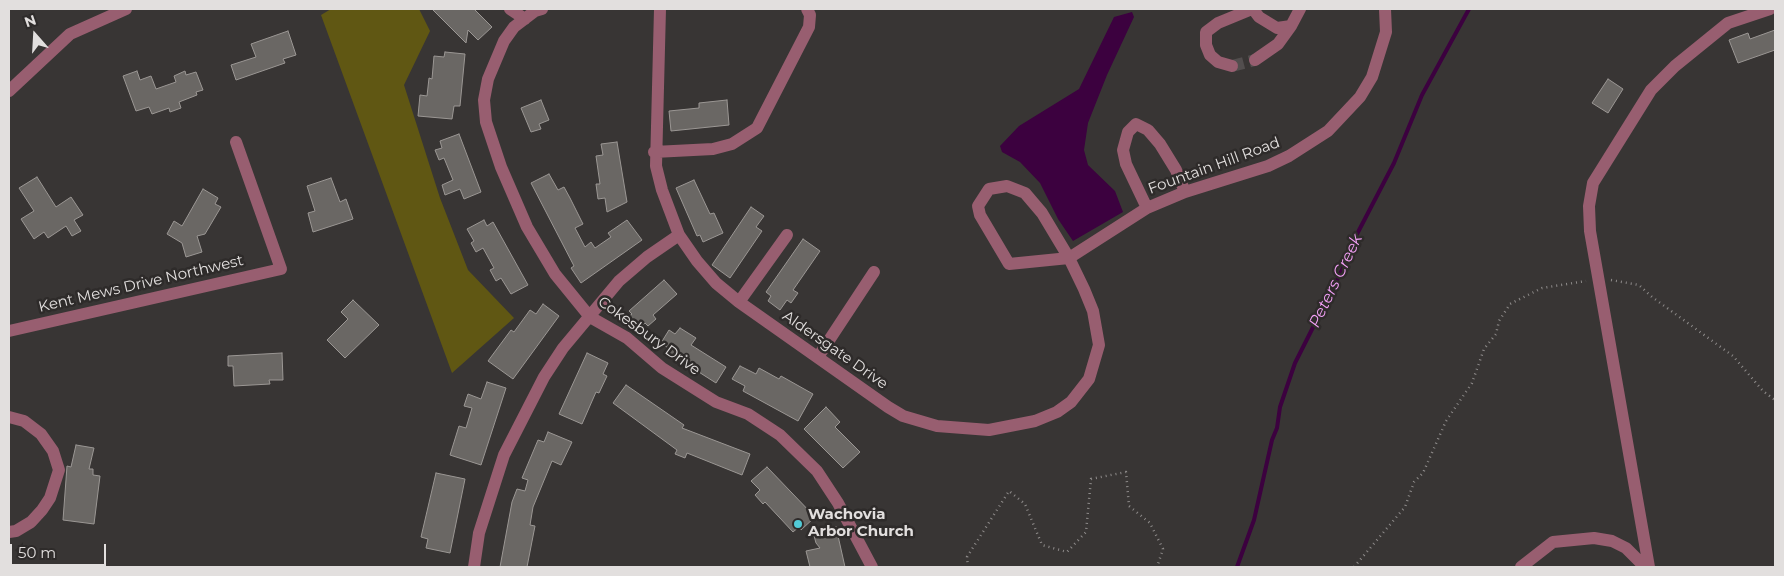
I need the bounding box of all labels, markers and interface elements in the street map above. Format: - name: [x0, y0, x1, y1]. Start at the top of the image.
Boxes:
- north arrow: [10, 10, 60, 60]
- text: N: [22, 10, 38, 31]
- street label: Fountain Hill Road: [1146, 134, 1282, 198]
- water label: Peters Creek: [1305, 231, 1367, 331]
- street label: Kent Mews Drive Northwest: [37, 252, 245, 316]
- street label: Cokesbury Drive: [594, 293, 704, 379]
- street label: Aldersgate Drive: [779, 307, 891, 393]
- place label: Wachovia Arbor Church: [808, 506, 914, 541]
- marker: Wachovia Arbor Church: [792, 518, 804, 530]
- scale bar: [12, 534, 109, 566]
- text: 50 m: [18, 543, 56, 562]

